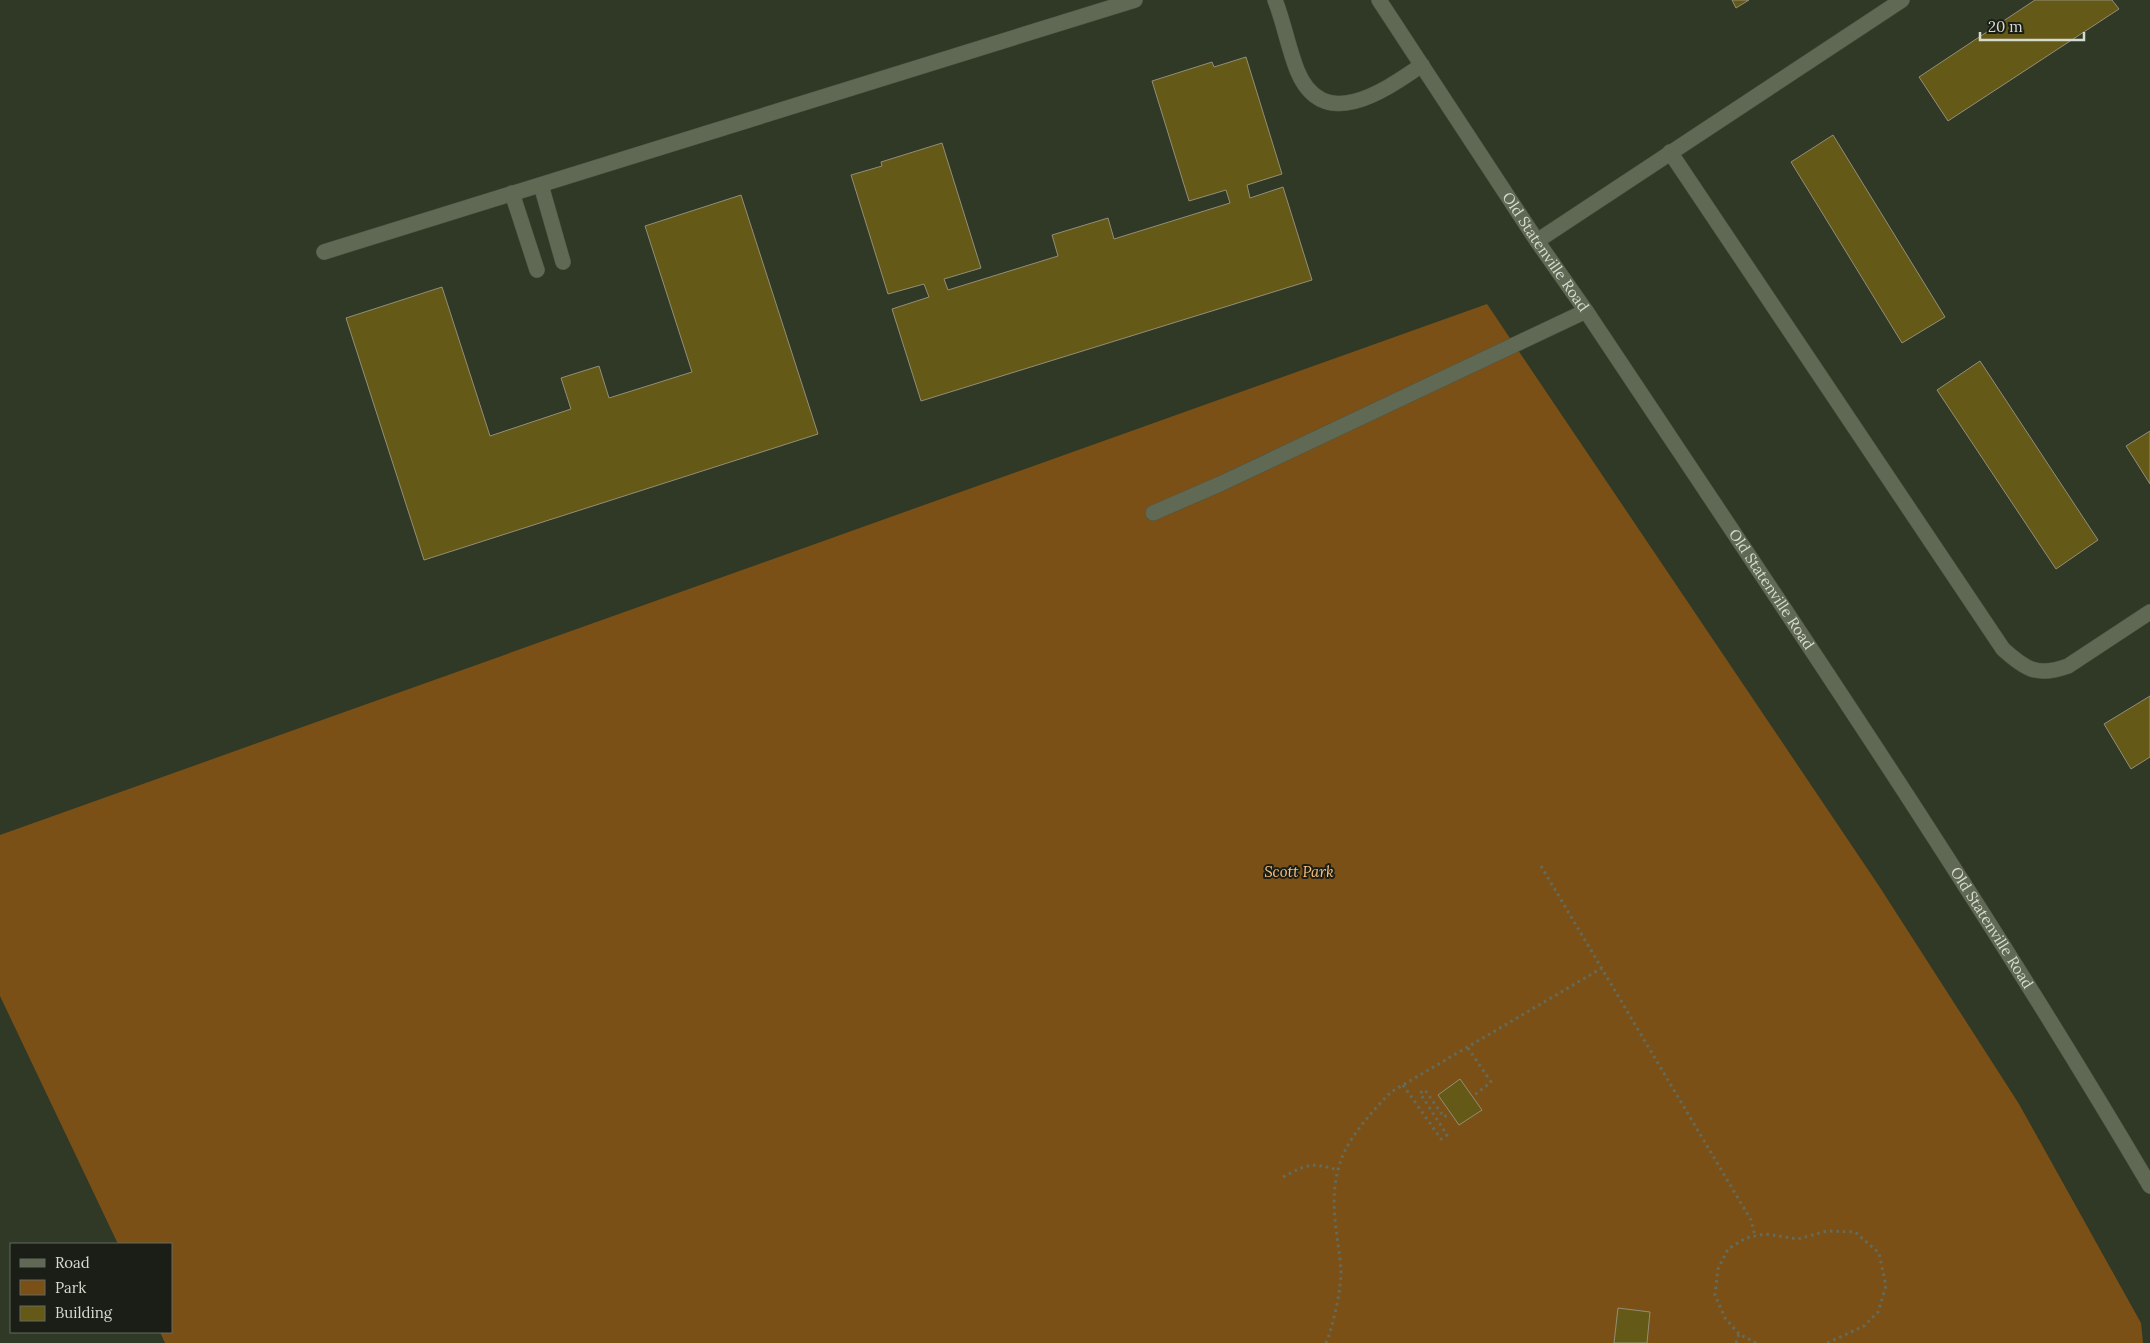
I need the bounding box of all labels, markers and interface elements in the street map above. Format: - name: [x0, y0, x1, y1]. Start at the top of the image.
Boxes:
- scale bar: [1980, 10, 2084, 42]
- text: 20 m: [1988, 17, 2023, 36]
- street label: Old Statenville Road: [1499, 188, 1593, 315]
- street label: Old Statenville Road: [1725, 525, 1819, 653]
- park label: Scott Park: [1264, 862, 1334, 881]
- street label: Old Statenville Road: [1947, 863, 2038, 992]
- legend: [10, 1243, 172, 1333]
- text: Road: [55, 1253, 90, 1272]
- text: Park: [55, 1278, 86, 1297]
- text: Building: [55, 1303, 113, 1322]

